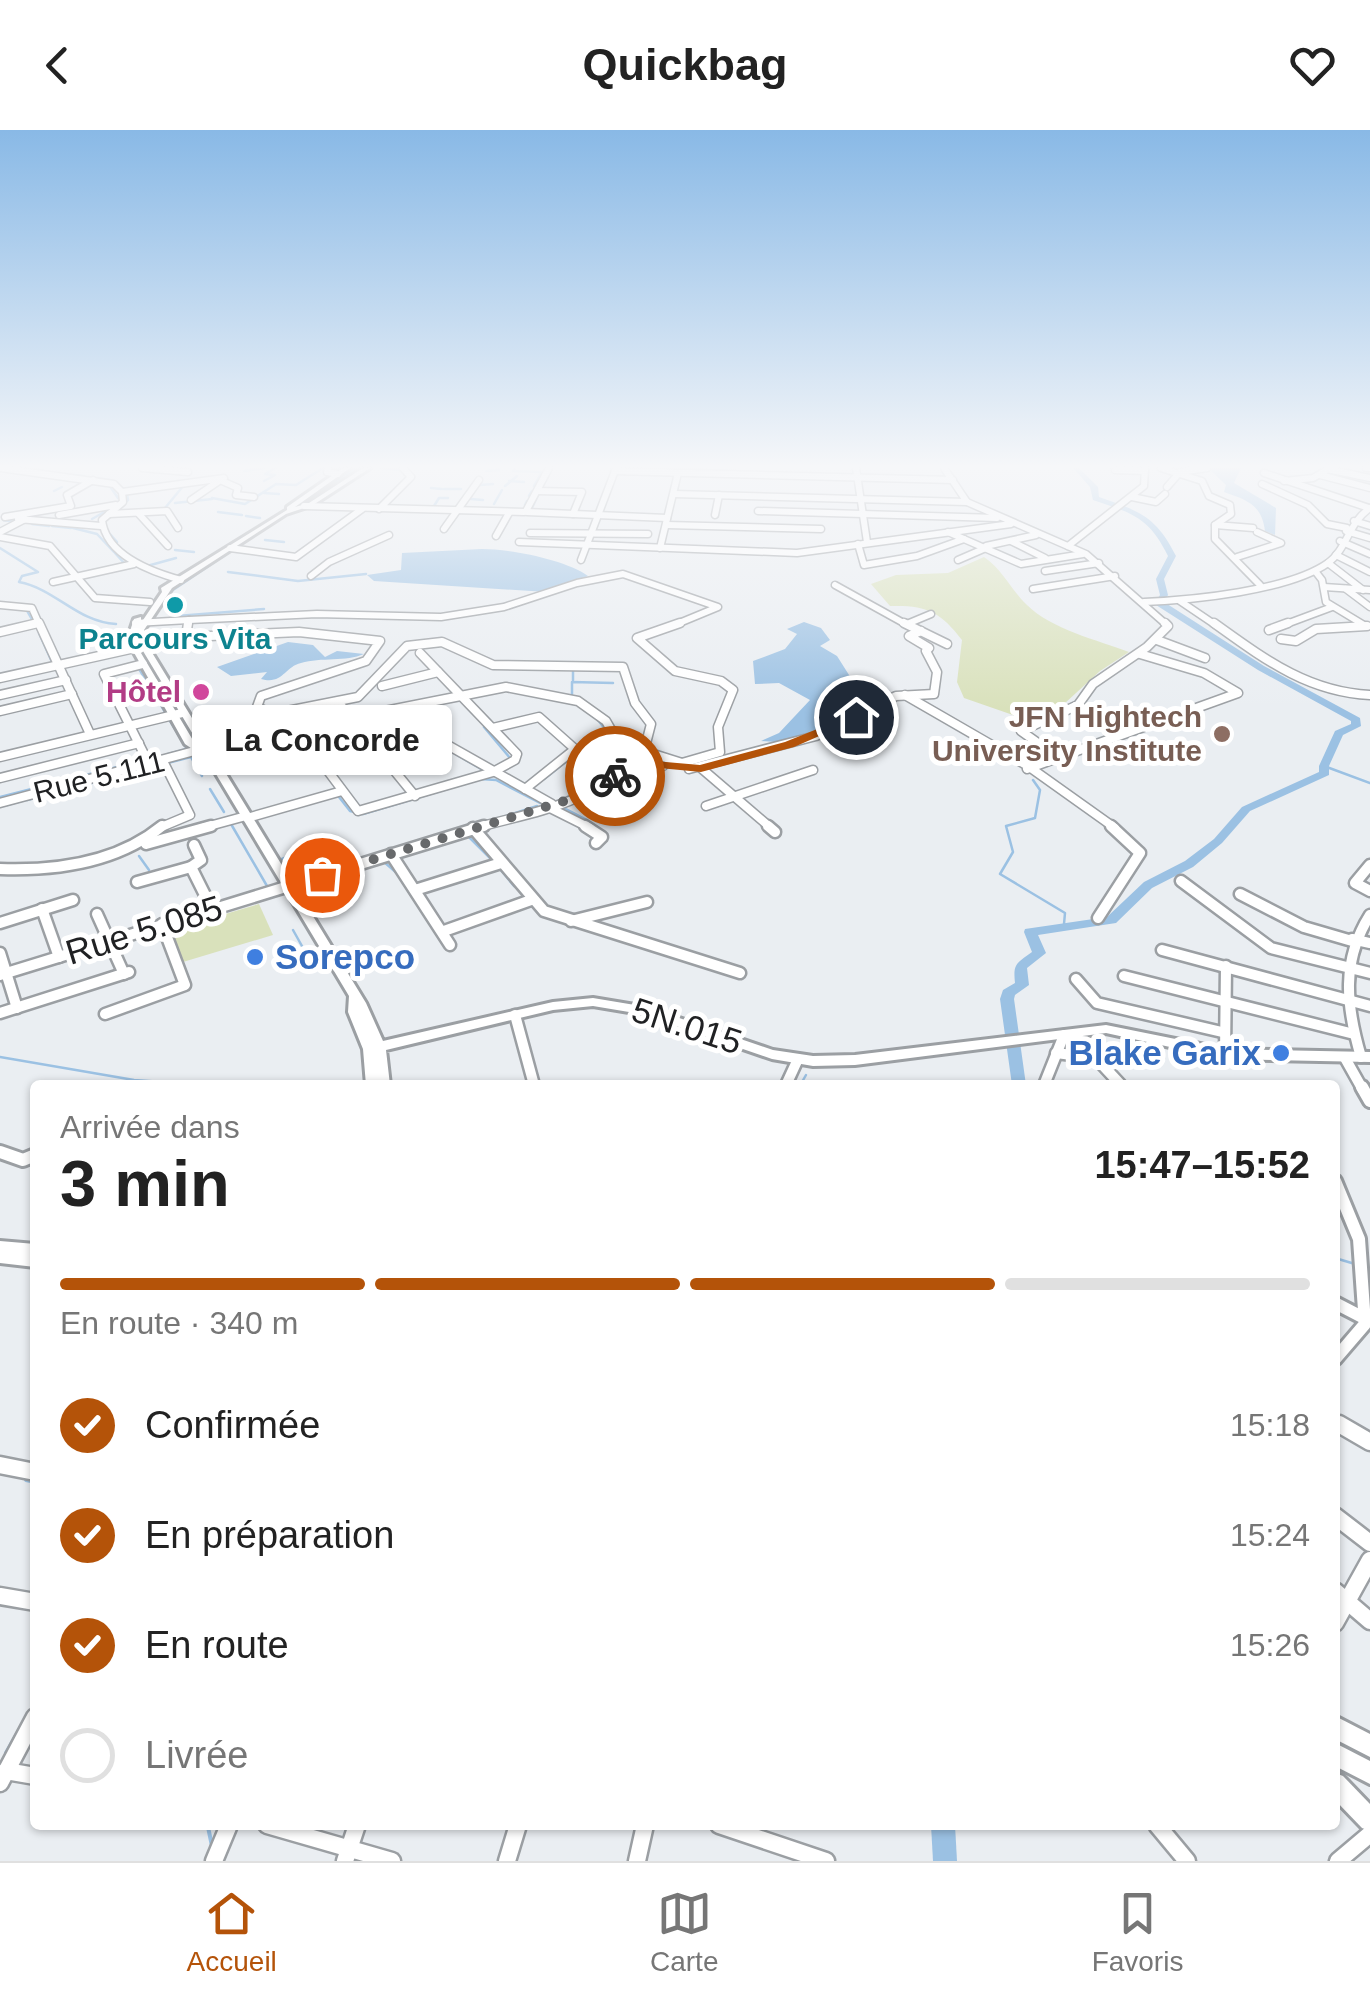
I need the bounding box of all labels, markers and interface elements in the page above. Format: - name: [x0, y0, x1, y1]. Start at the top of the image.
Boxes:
- icon: back: [30, 38, 85, 93]
- icon: heart: [1285, 38, 1340, 93]
- text: Quickbag: [582, 39, 788, 90]
- marker: Parcours Vita: [164, 594, 186, 616]
- place label: Parcours Vita: [79, 622, 272, 655]
- place label: Hôtel: [106, 675, 181, 708]
- pin: [814, 675, 899, 760]
- marker: Hôtel: [190, 681, 212, 703]
- icon: home: [829, 690, 884, 745]
- place label: JFN Hightech University Institute: [932, 700, 1202, 767]
- callout: La Concorde: [192, 705, 452, 775]
- text: La Concorde: [224, 722, 420, 758]
- marker: JFN Hightech University Institute: [1211, 723, 1233, 745]
- courier: [565, 726, 665, 826]
- street label: Rue 5.111: [30, 744, 168, 809]
- icon: bike: [588, 749, 643, 804]
- pin: [280, 833, 365, 918]
- icon: bag: [295, 848, 350, 903]
- street label: Rue 5.085: [61, 887, 227, 972]
- place label: Sorepco: [275, 937, 415, 976]
- marker: Sorepco: [244, 946, 266, 968]
- street label: 5N.015: [627, 990, 747, 1062]
- place label: Blake Garix: [1068, 1033, 1262, 1072]
- marker: Blake Garix: [1270, 1042, 1292, 1064]
- text: Arrivée dans: [60, 1109, 240, 1145]
- text: 15:47–15:52: [1094, 1144, 1310, 1186]
- text: 3 min: [60, 1147, 230, 1220]
- text: En route · 340 m: [60, 1305, 298, 1341]
- icon: check: [60, 1398, 115, 1453]
- text: Confirmée: [145, 1404, 320, 1446]
- text: 15:18: [1230, 1407, 1310, 1443]
- icon: check: [60, 1508, 115, 1563]
- text: En préparation: [145, 1514, 394, 1556]
- text: 15:24: [1230, 1517, 1310, 1553]
- icon: check: [60, 1618, 115, 1673]
- text: En route: [145, 1624, 289, 1666]
- text: 15:26: [1230, 1627, 1310, 1663]
- text: Livrée: [145, 1734, 249, 1776]
- tab: Accueil: [187, 1886, 277, 1978]
- tab: Carte: [650, 1886, 718, 1978]
- tab: Favoris: [1092, 1886, 1183, 1978]

